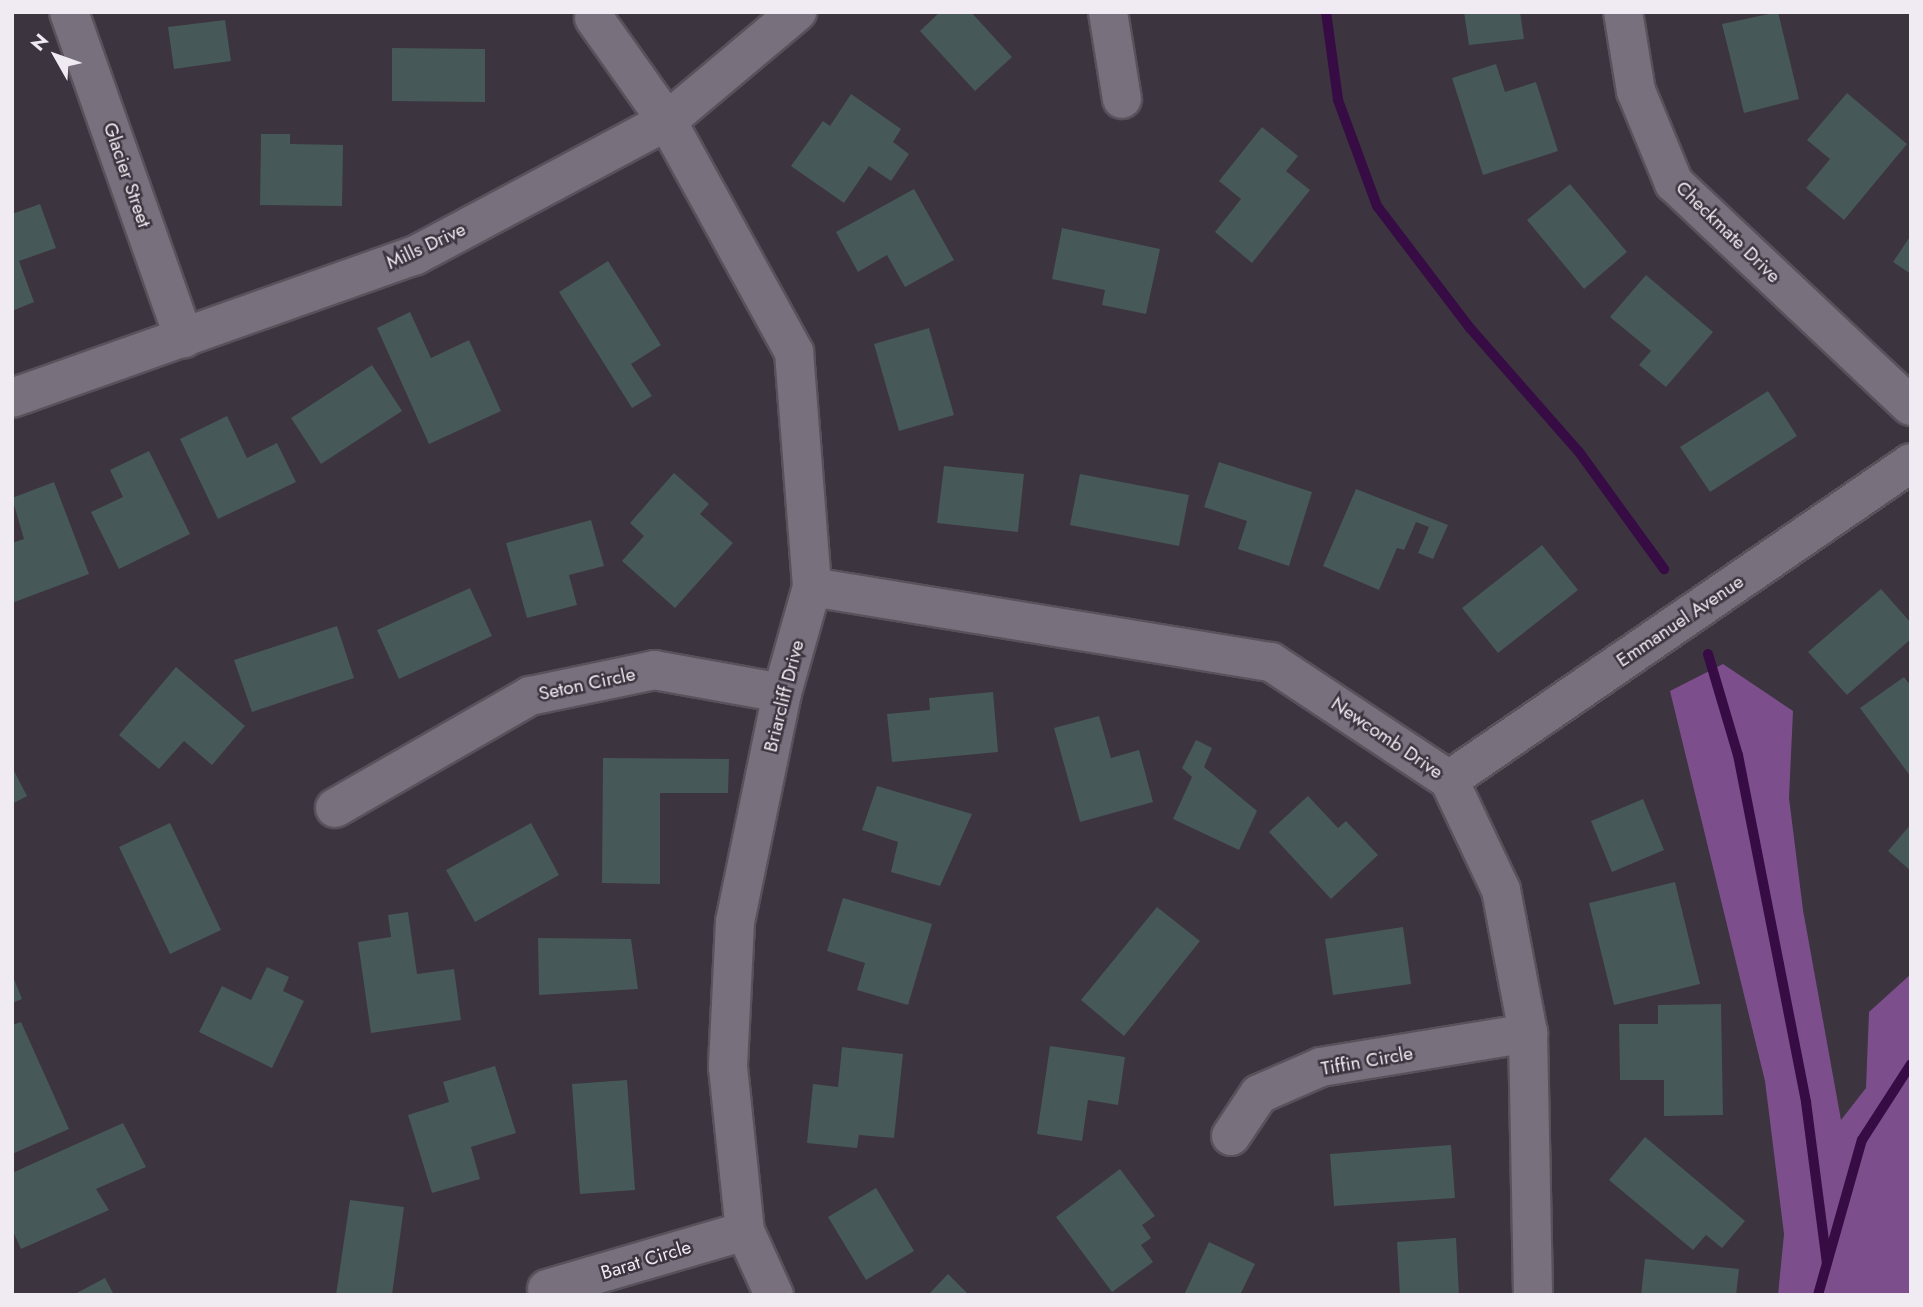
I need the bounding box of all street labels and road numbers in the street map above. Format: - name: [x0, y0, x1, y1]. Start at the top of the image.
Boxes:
- street label: Glacier Street: [98, 119, 156, 231]
- street label: Checkmate Drive: [1671, 176, 1785, 288]
- street label: Mills Drive: [383, 218, 469, 274]
- street label: Emmanuel Avenue: [1612, 570, 1748, 672]
- street label: Briarcliff Drive: [759, 638, 809, 754]
- street label: Seton Circle: [537, 663, 637, 705]
- street label: Newcomb Drive: [1327, 692, 1447, 784]
- street label: Tiffin Circle: [1319, 1042, 1415, 1080]
- street label: Barat Circle: [598, 1235, 694, 1285]

